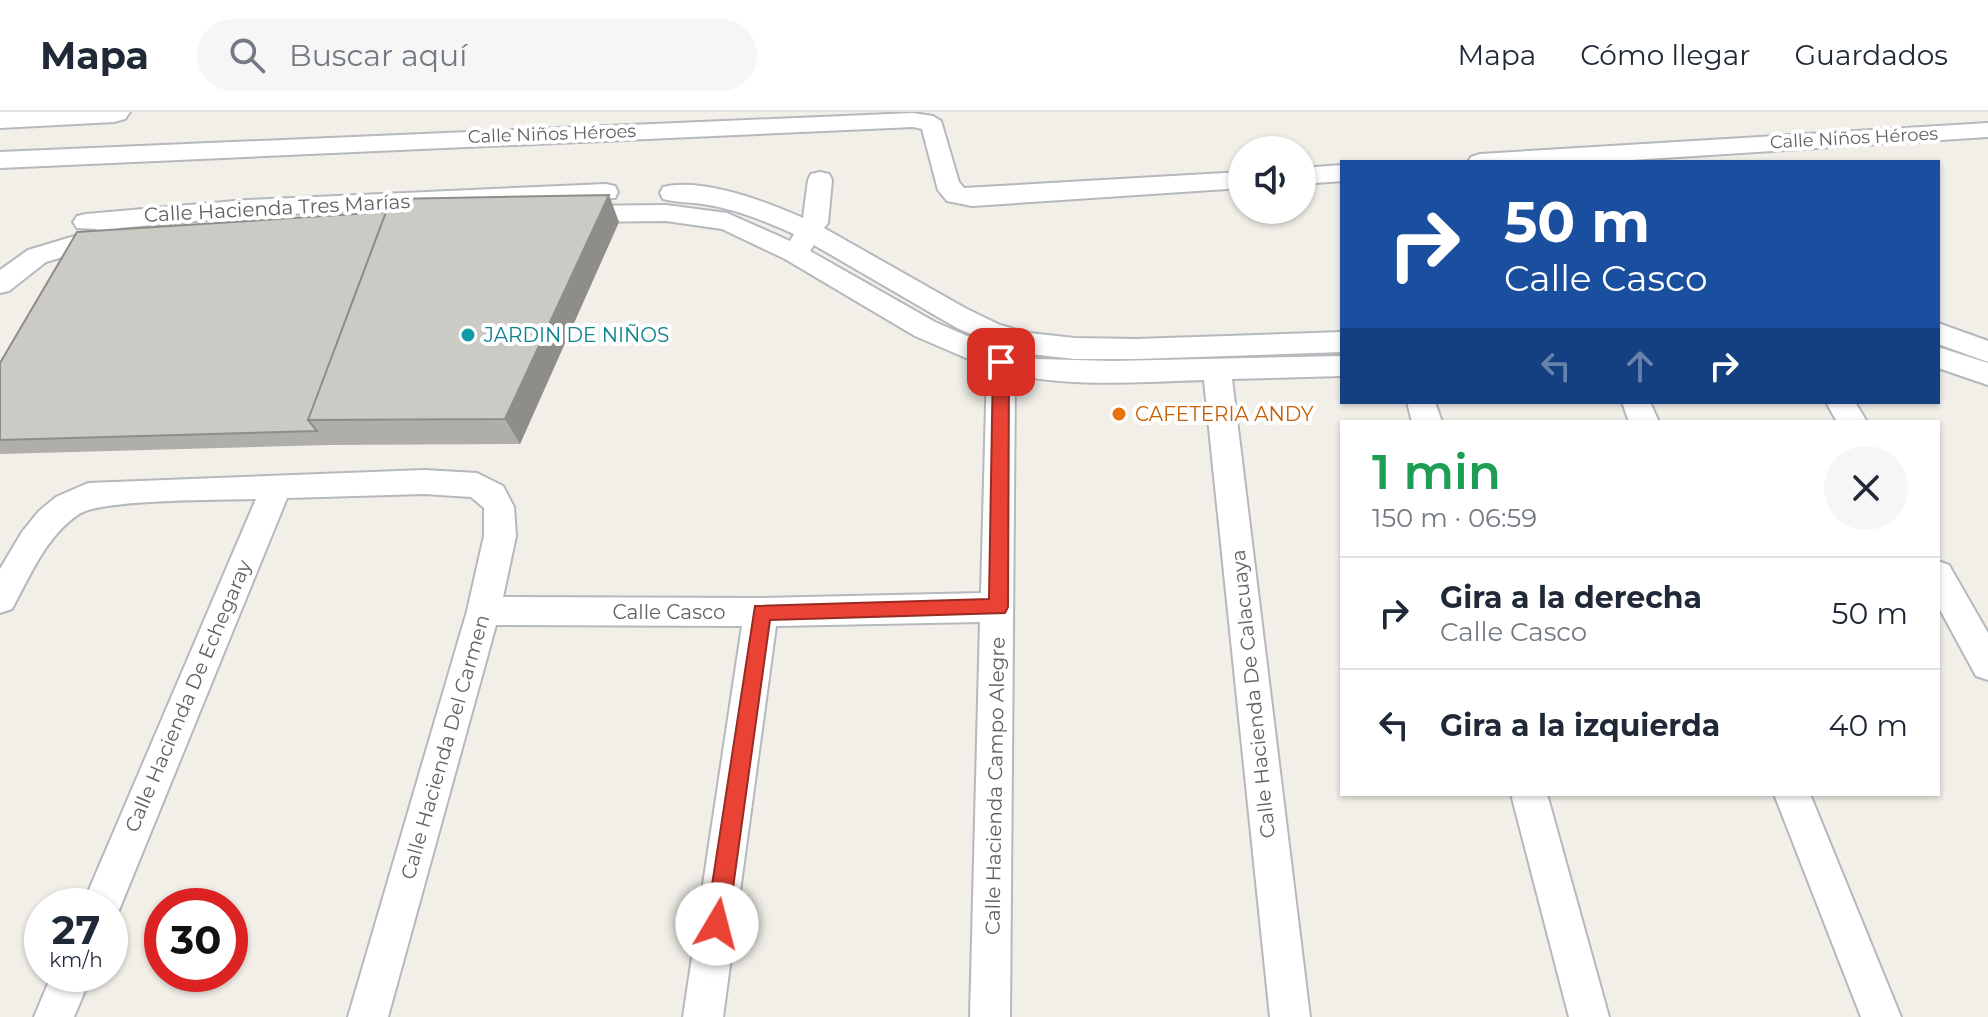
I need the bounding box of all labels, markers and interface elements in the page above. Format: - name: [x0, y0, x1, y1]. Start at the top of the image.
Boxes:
- search box: [197, 19, 757, 91]
- text: Mapa: [40, 32, 149, 79]
- icon: search: [225, 33, 269, 77]
- text: Buscar aquí: [289, 37, 467, 74]
- text: Mapa: [1457, 38, 1536, 72]
- text: Cómo llegar: [1580, 38, 1750, 72]
- text: Guardados: [1794, 38, 1948, 72]
- street label: Calle Niños Héroes: [467, 120, 637, 148]
- street label: Calle Niños Héroes: [1769, 123, 1939, 153]
- map controls: [1228, 136, 1316, 224]
- button: sound: [1228, 136, 1316, 224]
- text: 50 m: [1504, 188, 1650, 256]
- street label: Calle Hacienda Tres Marías: [143, 189, 411, 227]
- icon: right: [1372, 192, 1476, 296]
- text: Calle Casco: [1504, 256, 1708, 300]
- place label: JARDIN DE NIÑOS: [483, 323, 669, 347]
- marker: JARDIN DE NIÑOS: [459, 326, 477, 344]
- pin: [967, 328, 1035, 396]
- icon: arrive: [979, 340, 1023, 384]
- icon: left: [1534, 344, 1578, 388]
- icon: ahead: [1618, 344, 1662, 388]
- icon: right: [1702, 344, 1746, 388]
- place label: CAFETERIA ANDY: [1135, 402, 1314, 426]
- marker: CAFETERIA ANDY: [1110, 405, 1128, 423]
- text: 1 min: [1372, 443, 1501, 501]
- button: close: [1824, 446, 1908, 530]
- text: 150 m · 06:59: [1372, 502, 1537, 534]
- street label: Calle Hacienda De Calacuaya: [1226, 549, 1280, 839]
- street label: Calle Hacienda De Echegaray: [120, 556, 256, 836]
- text: Gira a la derecha: [1440, 579, 1702, 616]
- icon: right: [1372, 591, 1416, 635]
- text: 50 m: [1831, 595, 1908, 632]
- street label: Calle Casco: [612, 600, 726, 624]
- street label: Calle Hacienda Del Carmen: [396, 612, 494, 882]
- text: Calle Casco: [1440, 616, 1587, 648]
- street label: Calle Hacienda Campo Alegre: [980, 637, 1010, 935]
- icon: left: [1372, 703, 1416, 747]
- text: Gira a la izquierda: [1440, 707, 1720, 744]
- text: 40 m: [1829, 707, 1908, 744]
- position arrow: [675, 882, 759, 966]
- speed limit sign: 30: [144, 888, 248, 992]
- text: 27: [52, 905, 100, 954]
- text: km/h: [49, 948, 103, 972]

